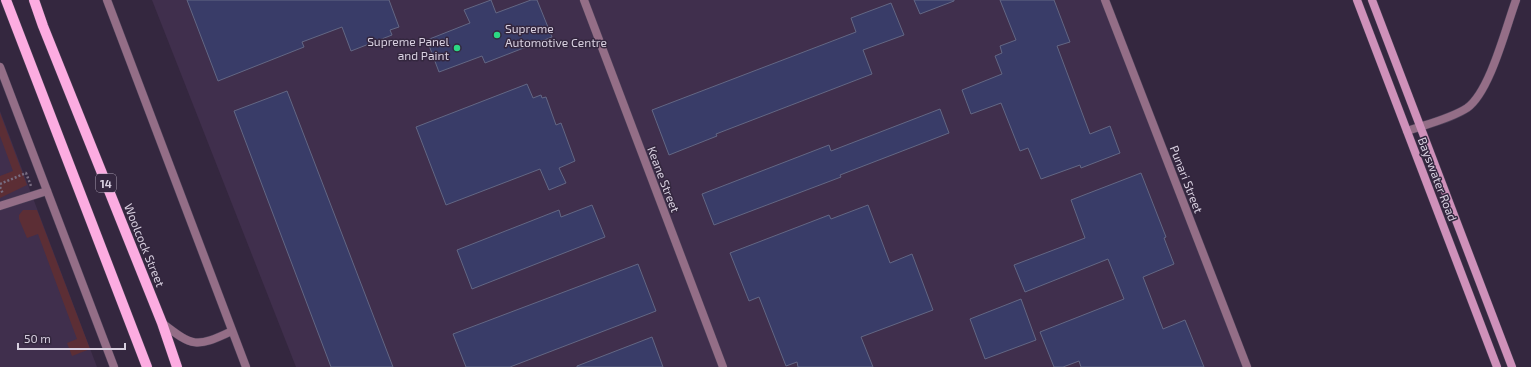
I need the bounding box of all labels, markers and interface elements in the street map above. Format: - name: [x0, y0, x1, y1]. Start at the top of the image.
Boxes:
- place label: Supreme Automotive Centre: [505, 21, 607, 49]
- marker: Supreme Automotive Centre: [492, 30, 502, 40]
- place label: Supreme Panel and Paint: [367, 34, 449, 62]
- marker: Supreme Panel and Paint: [452, 43, 462, 53]
- street label: Bayswater Road: [1416, 135, 1460, 223]
- street label: Punari Street: [1168, 143, 1206, 215]
- street label: Keane Street: [645, 144, 683, 214]
- road number: 14: [96, 174, 116, 192]
- street label: Woolcock Street: [122, 201, 168, 289]
- scale bar: [18, 325, 125, 351]
- text: 50 m: [24, 331, 51, 345]

